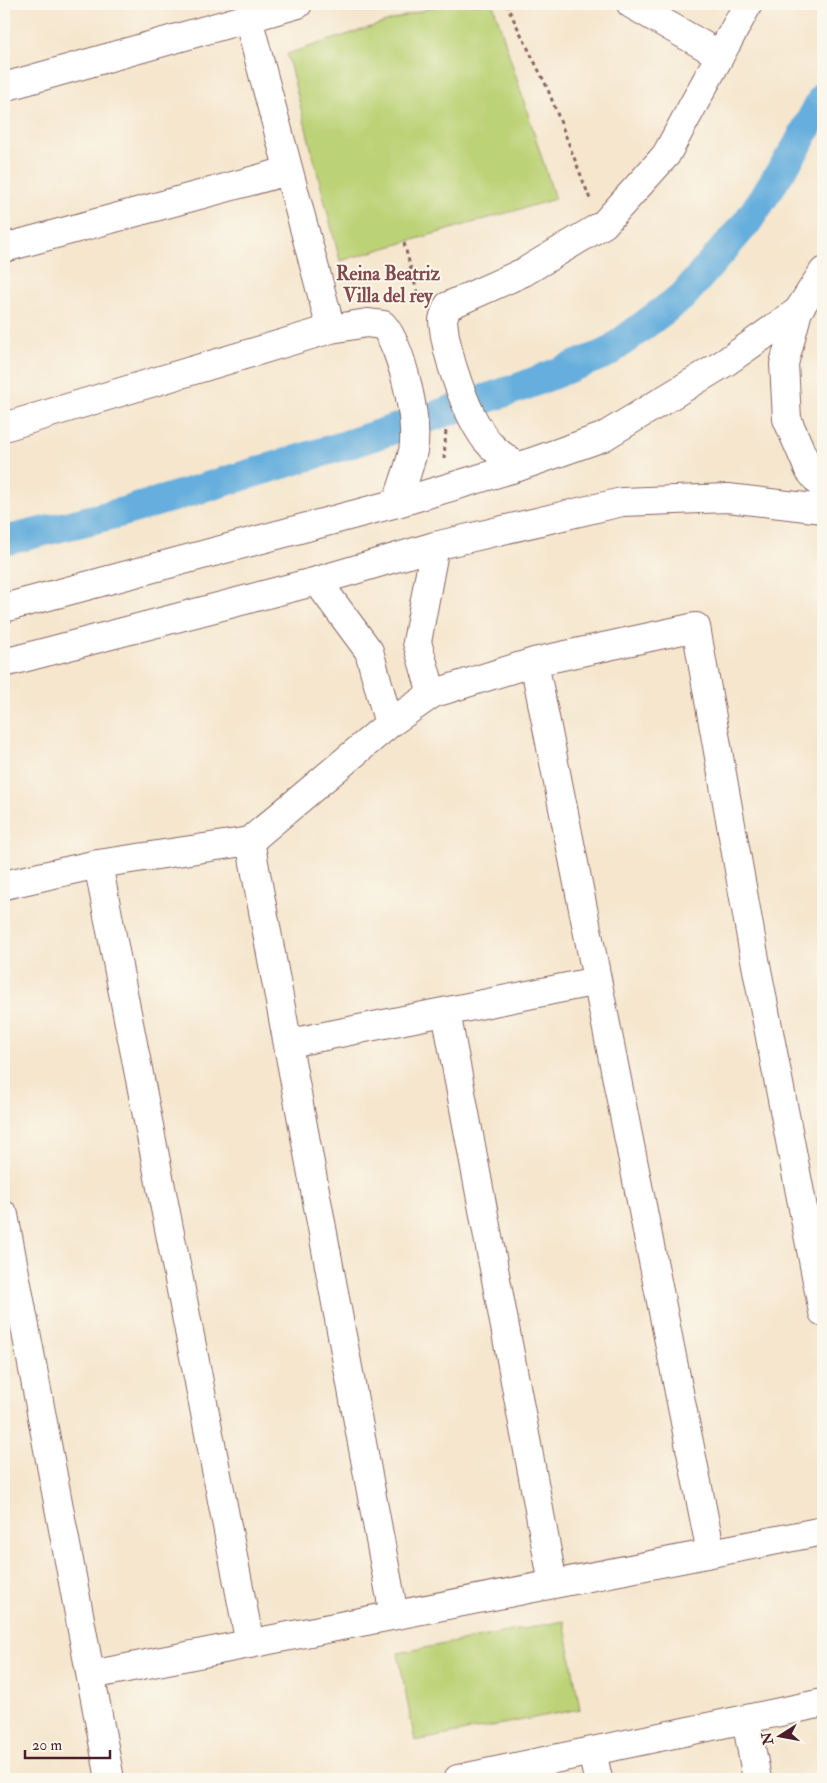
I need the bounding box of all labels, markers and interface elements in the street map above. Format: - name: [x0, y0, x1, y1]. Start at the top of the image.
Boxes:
- district label: Reina Beatriz Villa del rey: [336, 262, 441, 309]
- north arrow: [754, 1710, 804, 1760]
- scale bar: [25, 1728, 110, 1760]
- text: N: [758, 1730, 777, 1747]
- text: 20 m: [32, 1736, 62, 1755]

